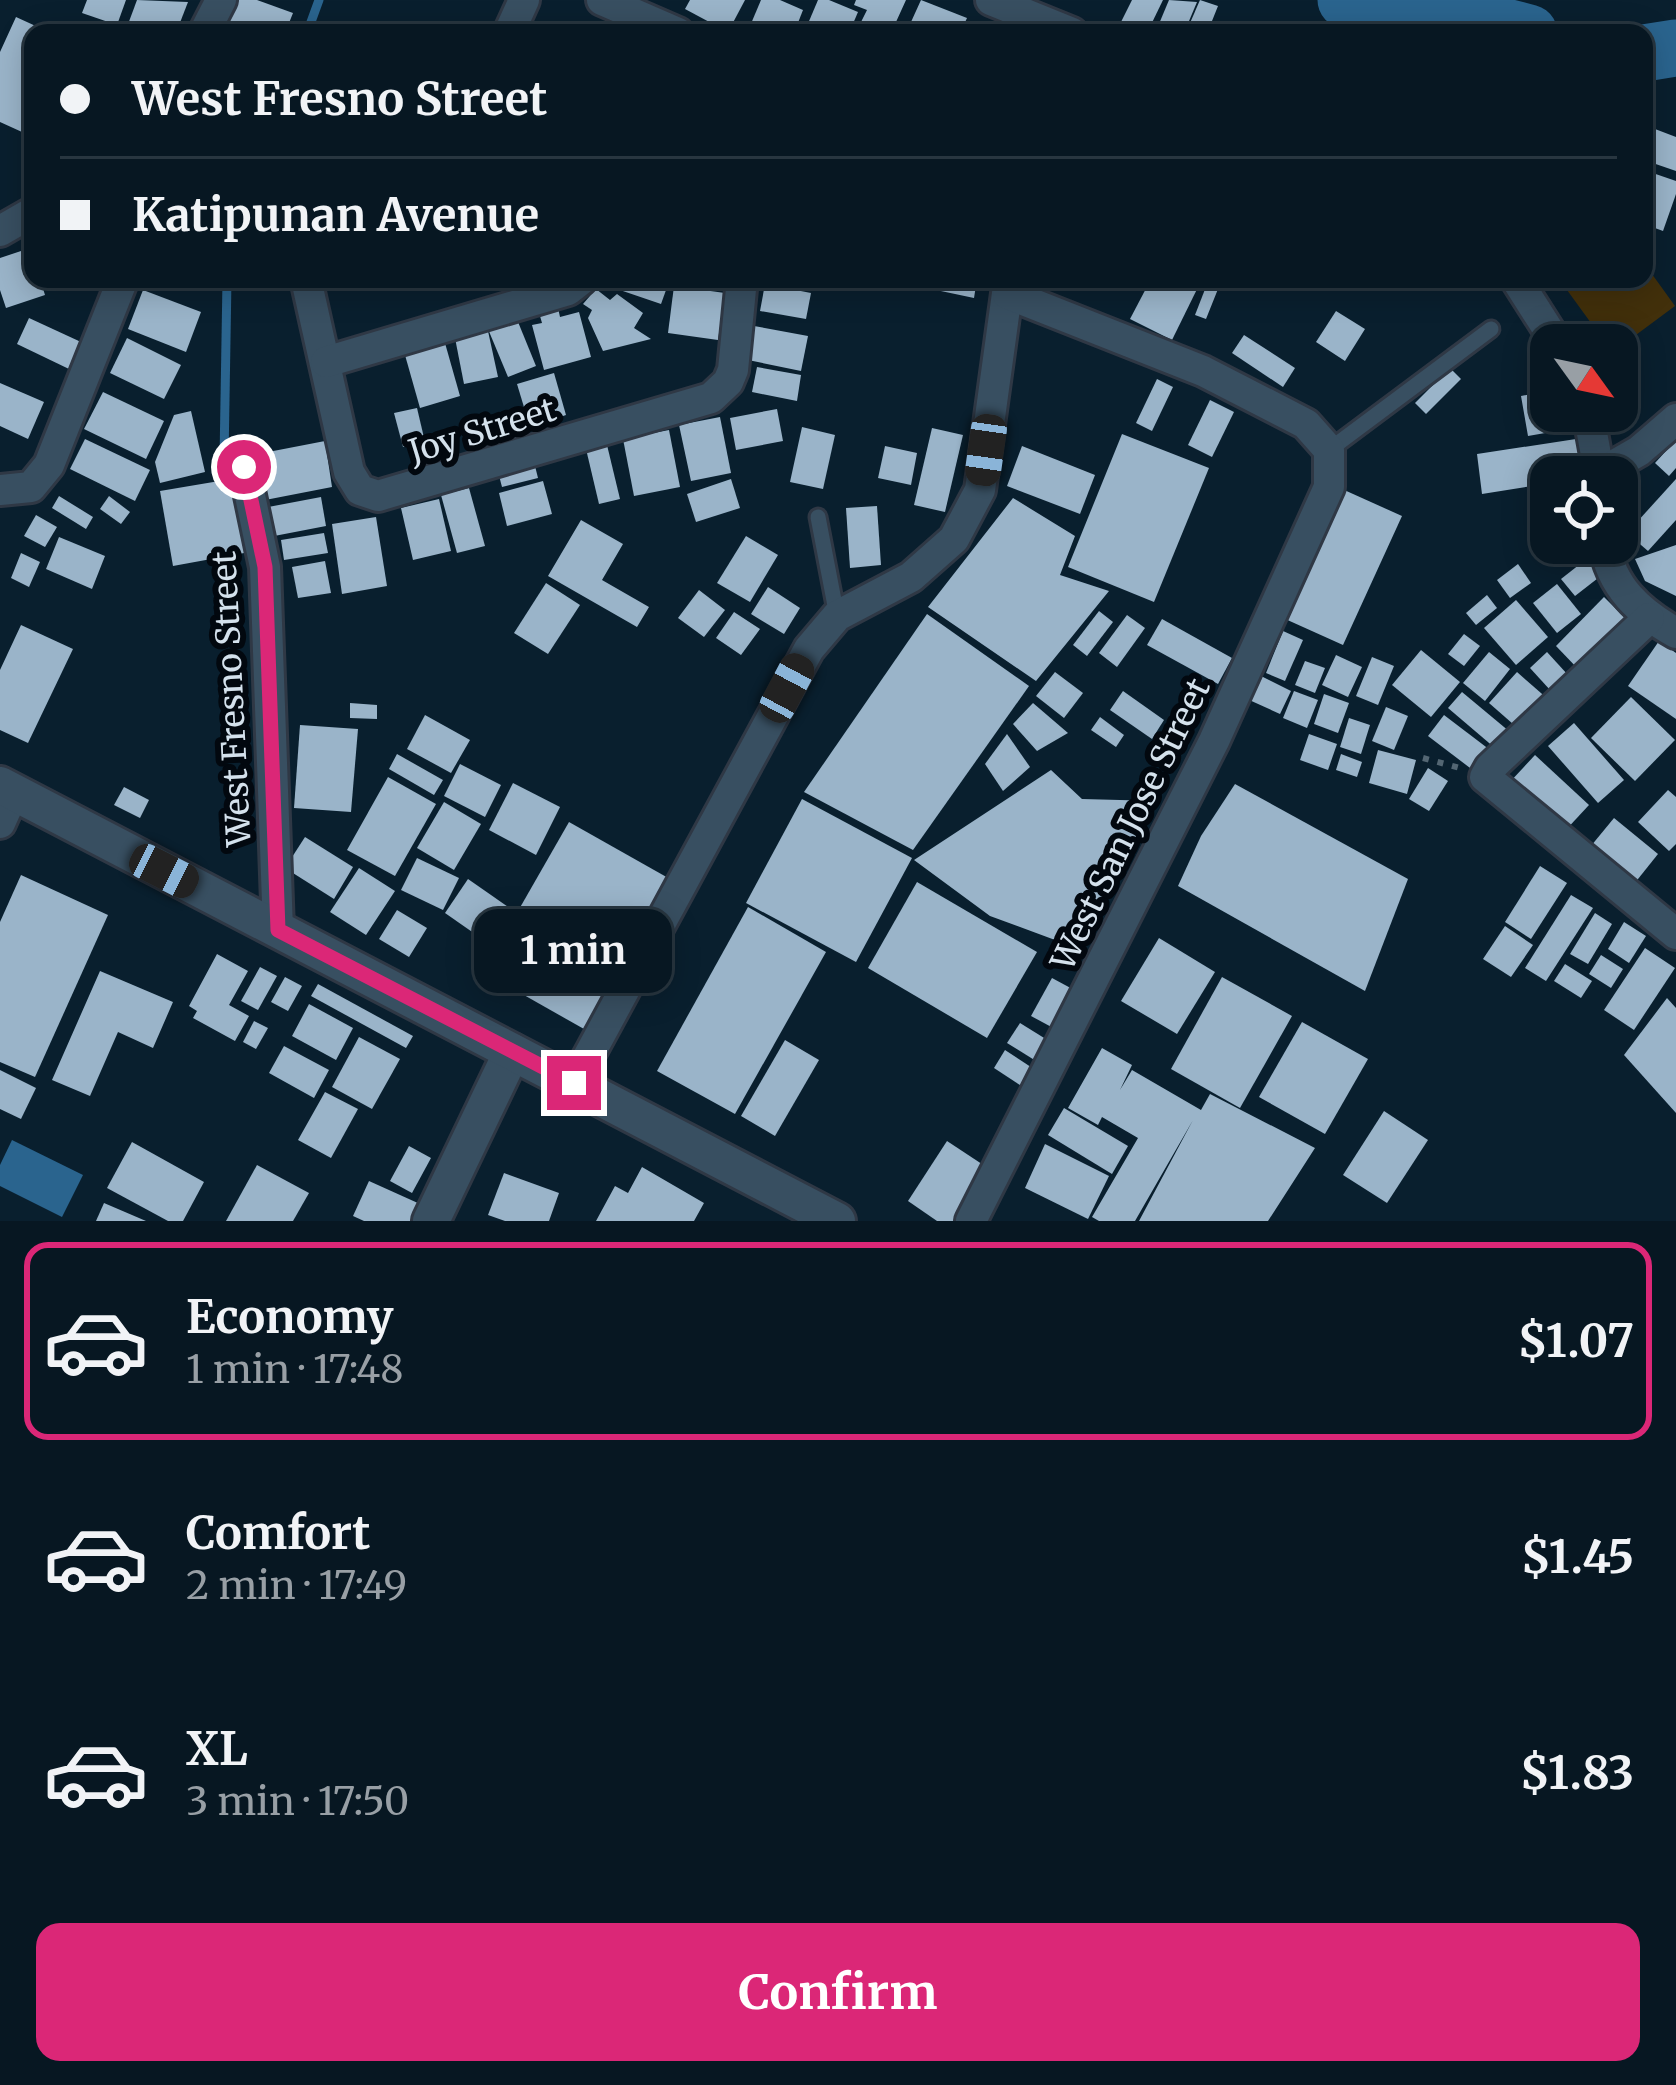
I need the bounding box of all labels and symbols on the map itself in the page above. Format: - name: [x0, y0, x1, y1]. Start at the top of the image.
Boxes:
- north arrow: [1530, 324, 1638, 432]
- street label: Joy Street: [403, 389, 561, 473]
- car: [963, 412, 1009, 488]
- route start: [217, 440, 271, 494]
- street label: West Fresno Street: [203, 550, 260, 849]
- car: [754, 648, 820, 728]
- street label: West San Jose Street: [1042, 671, 1219, 978]
- car: [124, 839, 204, 903]
- callout: 1 min: [475, 909, 673, 993]
- route end: [547, 1056, 601, 1110]

